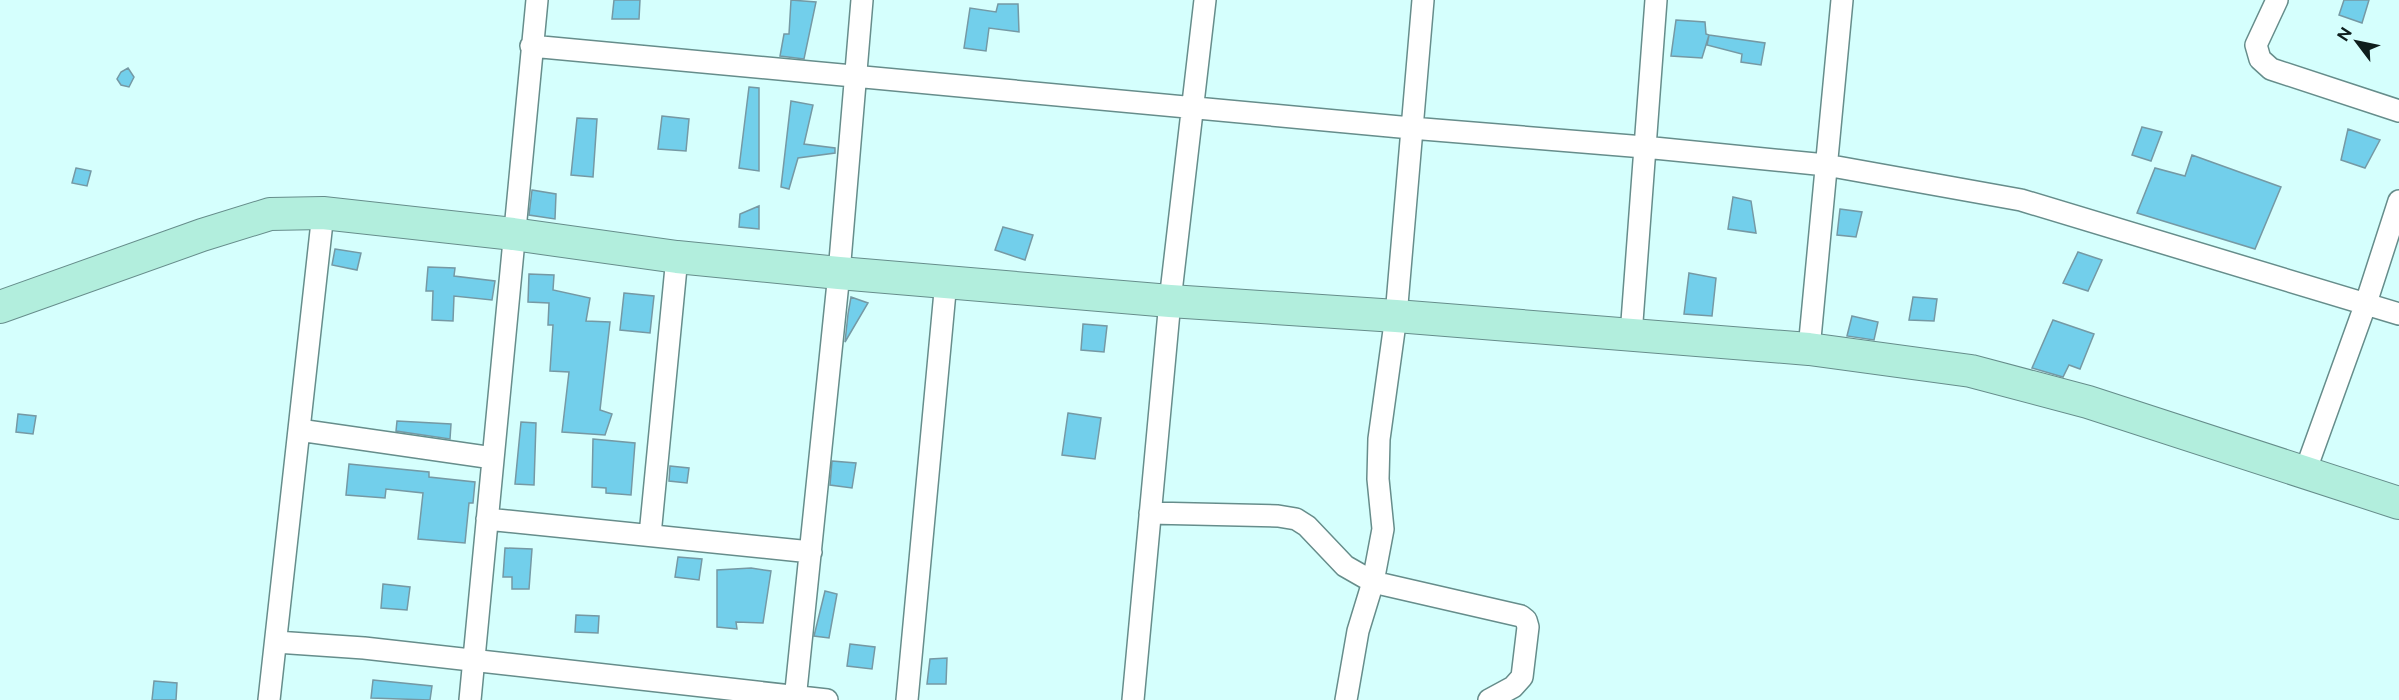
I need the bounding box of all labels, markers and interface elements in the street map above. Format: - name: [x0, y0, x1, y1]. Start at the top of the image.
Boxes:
- north arrow: [2327, 12, 2387, 72]
- text: N: [2333, 24, 2356, 45]

